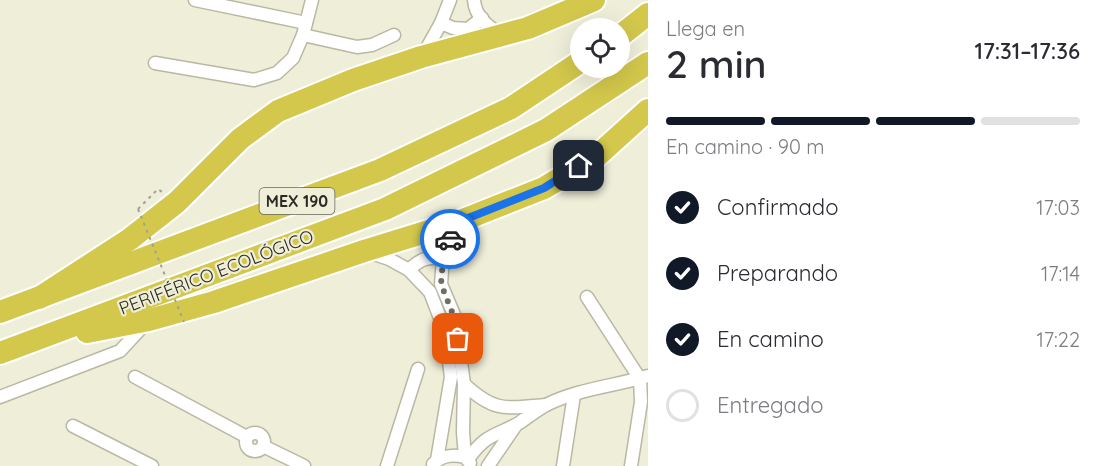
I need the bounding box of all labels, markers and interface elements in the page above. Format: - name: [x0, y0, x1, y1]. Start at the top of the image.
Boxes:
- text: Llega en: [666, 16, 745, 41]
- map controls: [570, 18, 630, 78]
- button: locate: [570, 18, 630, 78]
- text: 17:31–17:36: [974, 37, 1080, 65]
- text: 2 min: [666, 39, 767, 88]
- text: En camino · 90 m: [666, 134, 825, 159]
- pin: [553, 140, 604, 191]
- icon: home: [562, 149, 595, 182]
- road number: MEX 190: [260, 188, 334, 214]
- icon: check: [666, 191, 699, 224]
- text: Confirmado: [717, 193, 838, 221]
- text: 17:03: [1036, 195, 1080, 220]
- courier: [420, 209, 480, 269]
- icon: car: [434, 223, 467, 256]
- street label: PERIFÉRICO ECOLÓGICO: [115, 224, 317, 320]
- icon: check: [666, 257, 699, 290]
- text: Preparando: [717, 259, 838, 287]
- text: 17:14: [1041, 261, 1080, 286]
- pin: [432, 313, 483, 364]
- icon: bag: [441, 322, 474, 355]
- icon: check: [666, 323, 699, 356]
- text: En camino: [717, 325, 824, 353]
- text: 17:22: [1036, 327, 1080, 352]
- text: Entregado: [717, 391, 824, 419]

